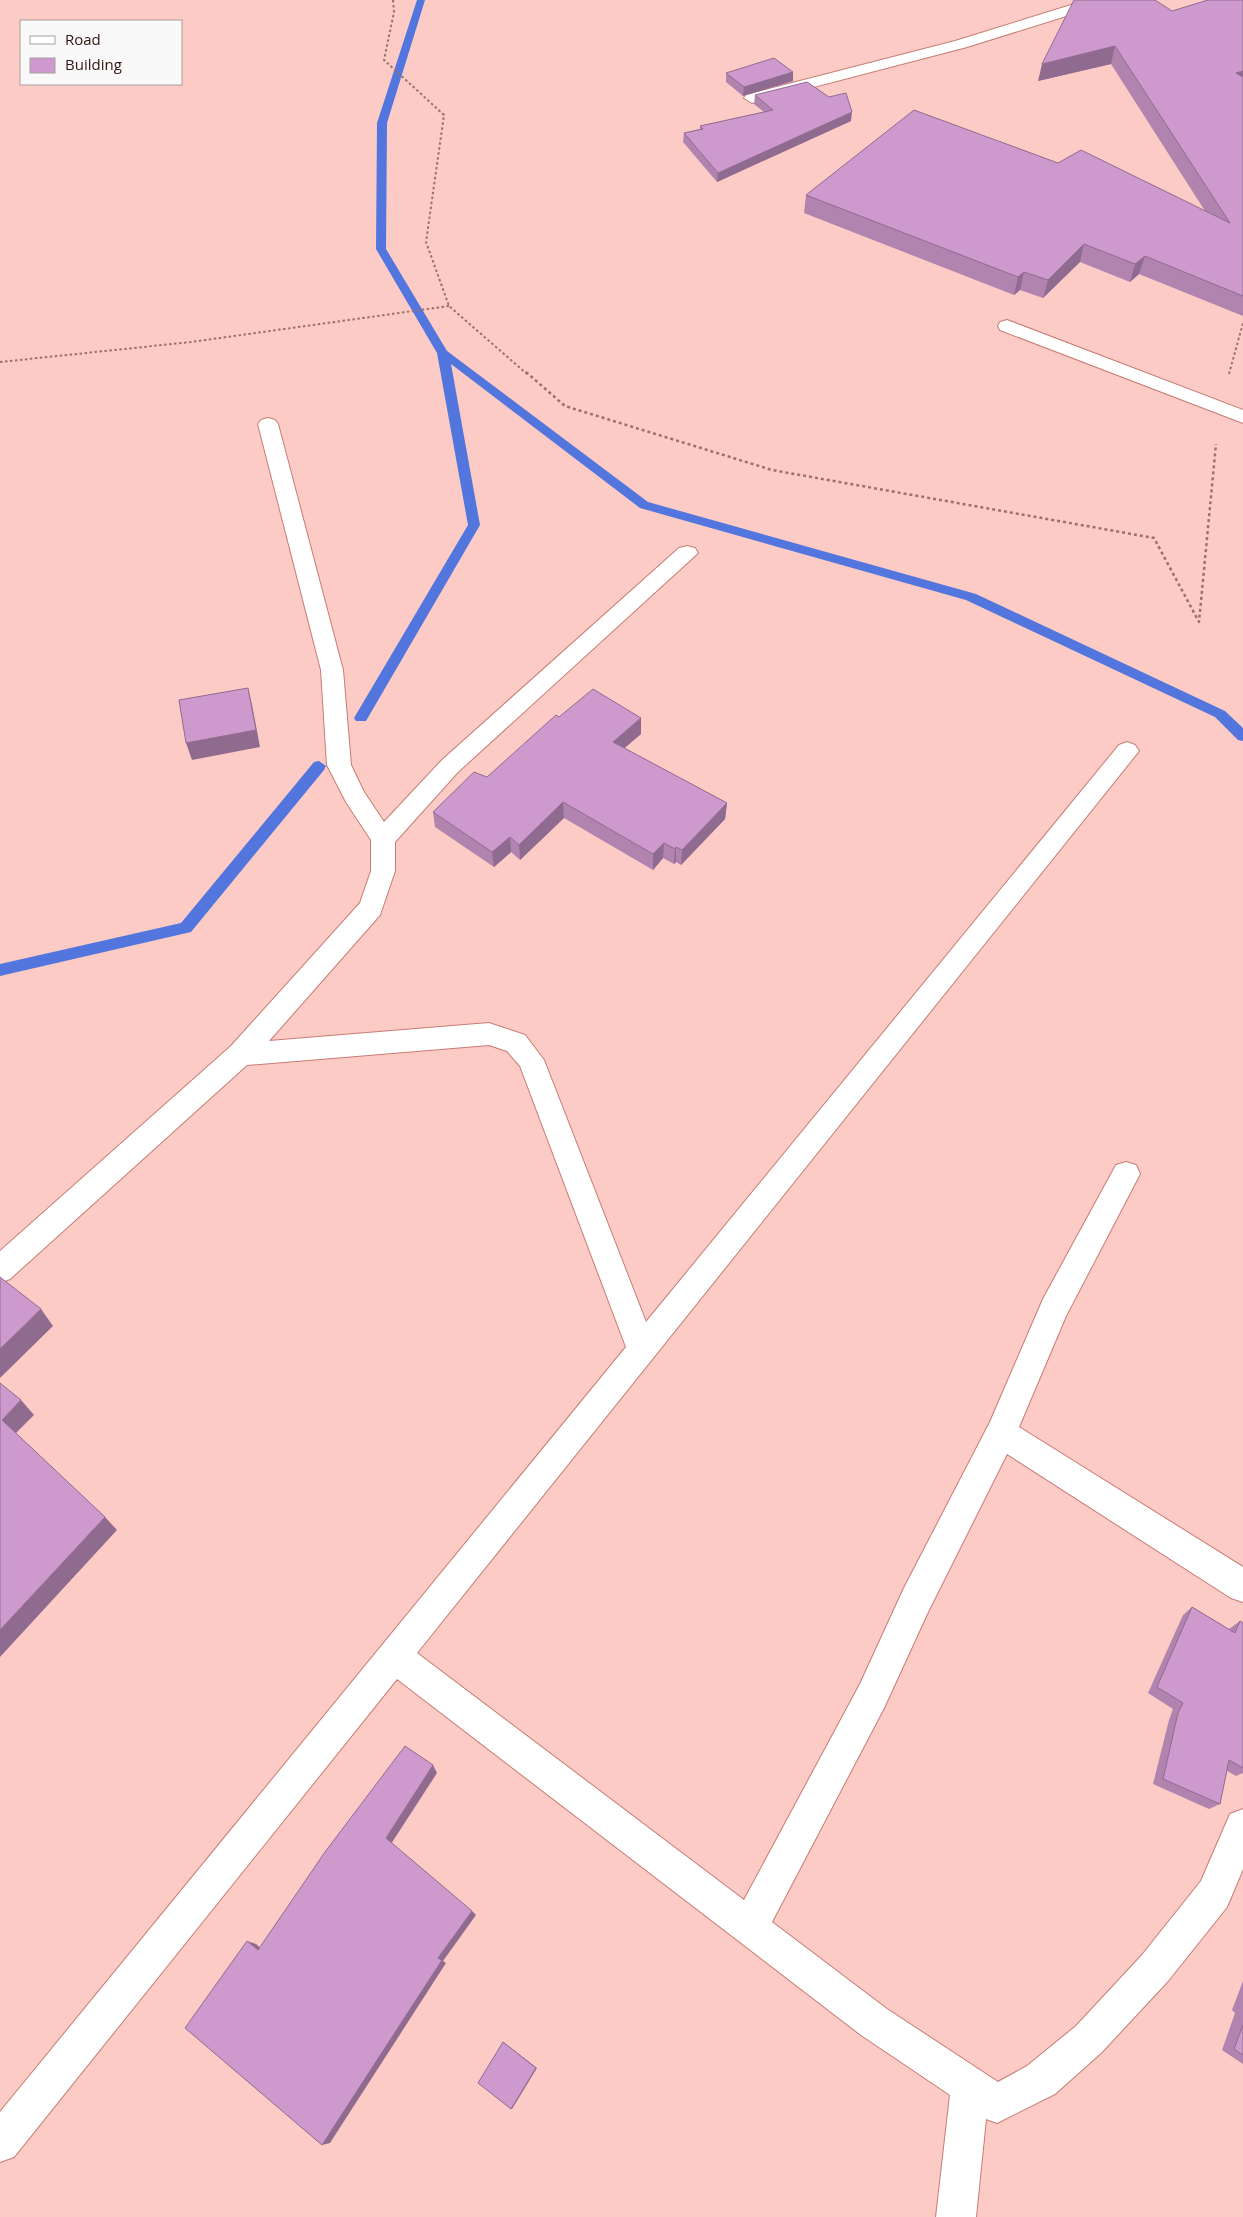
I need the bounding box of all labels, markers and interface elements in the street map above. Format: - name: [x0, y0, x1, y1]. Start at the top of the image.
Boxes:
- legend: [20, 20, 182, 85]
- text: Road: [65, 29, 101, 49]
- text: Building: [65, 54, 122, 74]

